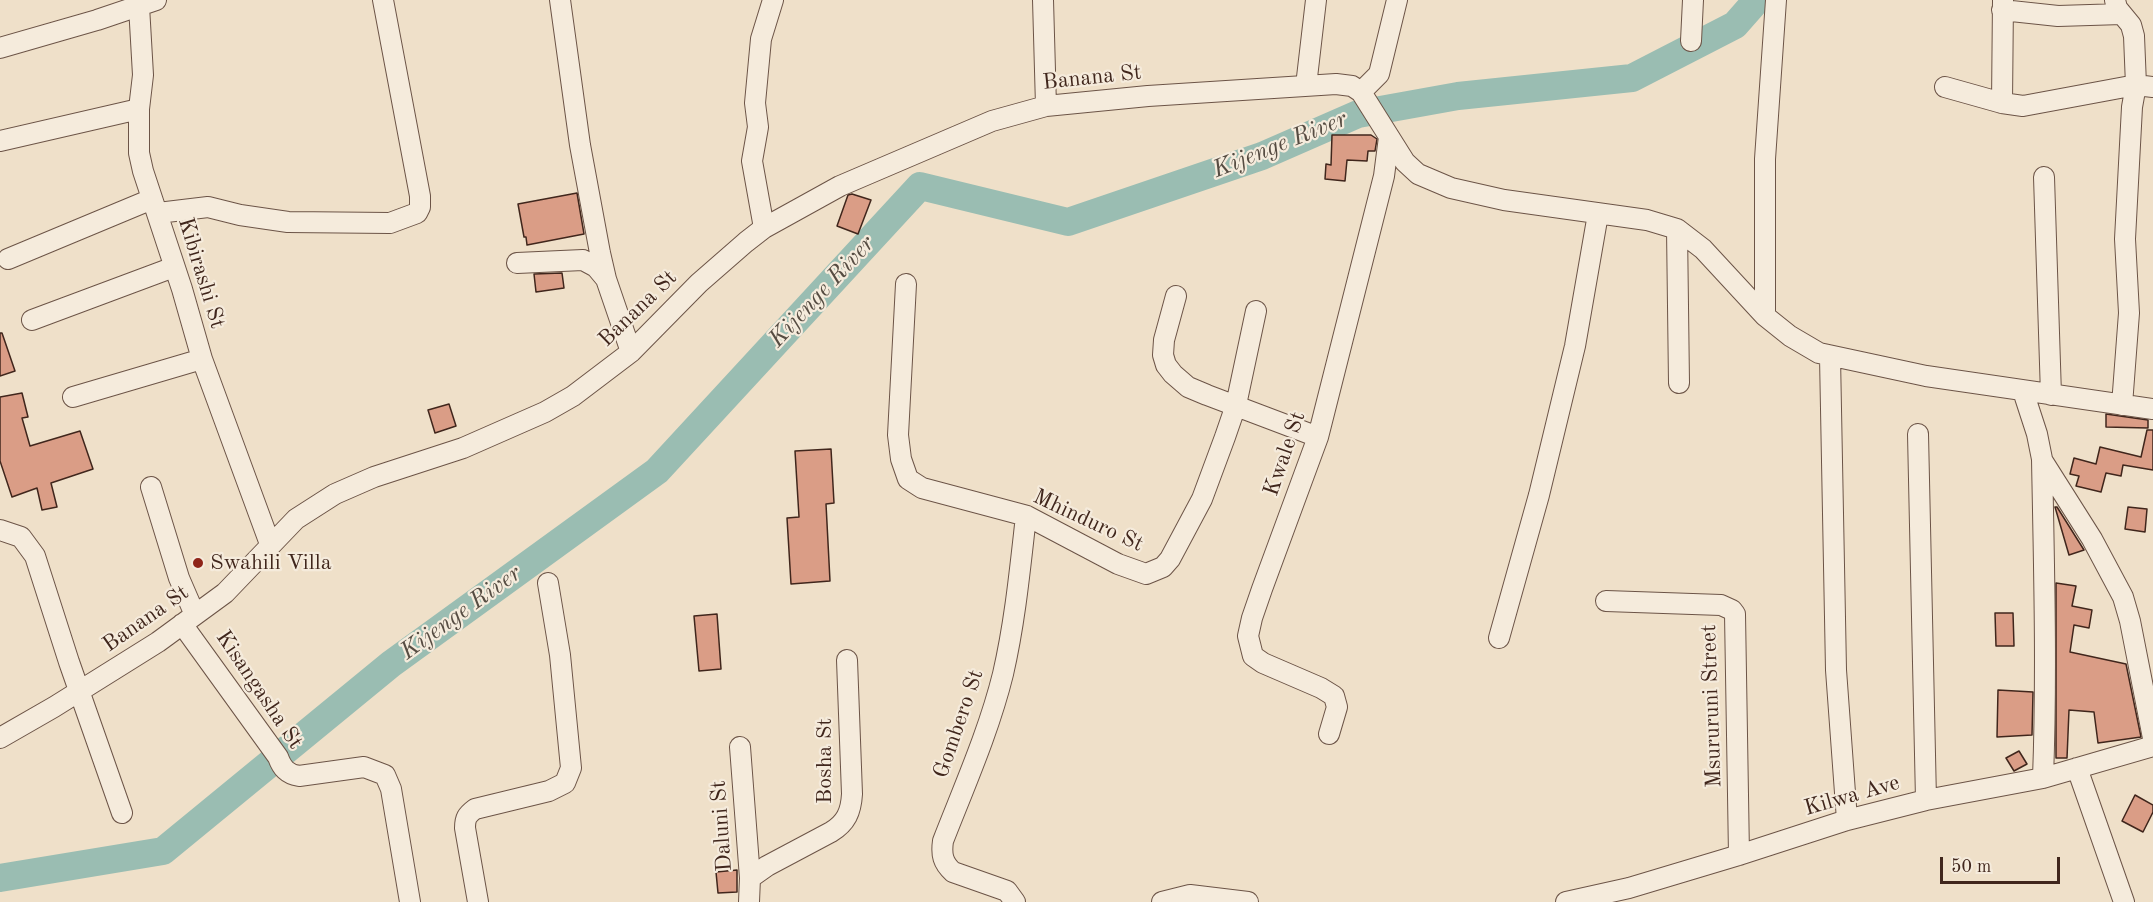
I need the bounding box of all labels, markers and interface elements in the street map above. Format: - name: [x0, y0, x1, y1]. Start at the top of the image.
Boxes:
- street label: Banana St: [1041, 60, 1143, 96]
- water label: Kijenge River: [1209, 105, 1351, 185]
- street label: Kibirashi St: [172, 214, 230, 332]
- water label: Kijenge River: [763, 230, 881, 354]
- street label: Banana St: [593, 265, 683, 353]
- street label: Kwale St: [1258, 408, 1312, 500]
- street label: Mhinduro St: [1029, 484, 1147, 558]
- place label: Swahili Villa: [210, 550, 332, 576]
- marker: Swahili Villa: [191, 556, 205, 570]
- water label: Kijenge River: [395, 559, 527, 667]
- street label: Banana St: [98, 580, 194, 658]
- street label: Msururuni Street: [1696, 624, 1728, 788]
- street label: Kisangasha St: [210, 626, 308, 754]
- street label: Gombero St: [928, 666, 990, 782]
- street label: Bosha St: [812, 718, 838, 804]
- street label: Kilwa Ave: [1801, 770, 1903, 822]
- street label: Daluni St: [706, 780, 738, 872]
- scale bar: [1943, 845, 2063, 883]
- text: 50 m: [1951, 858, 1991, 876]

